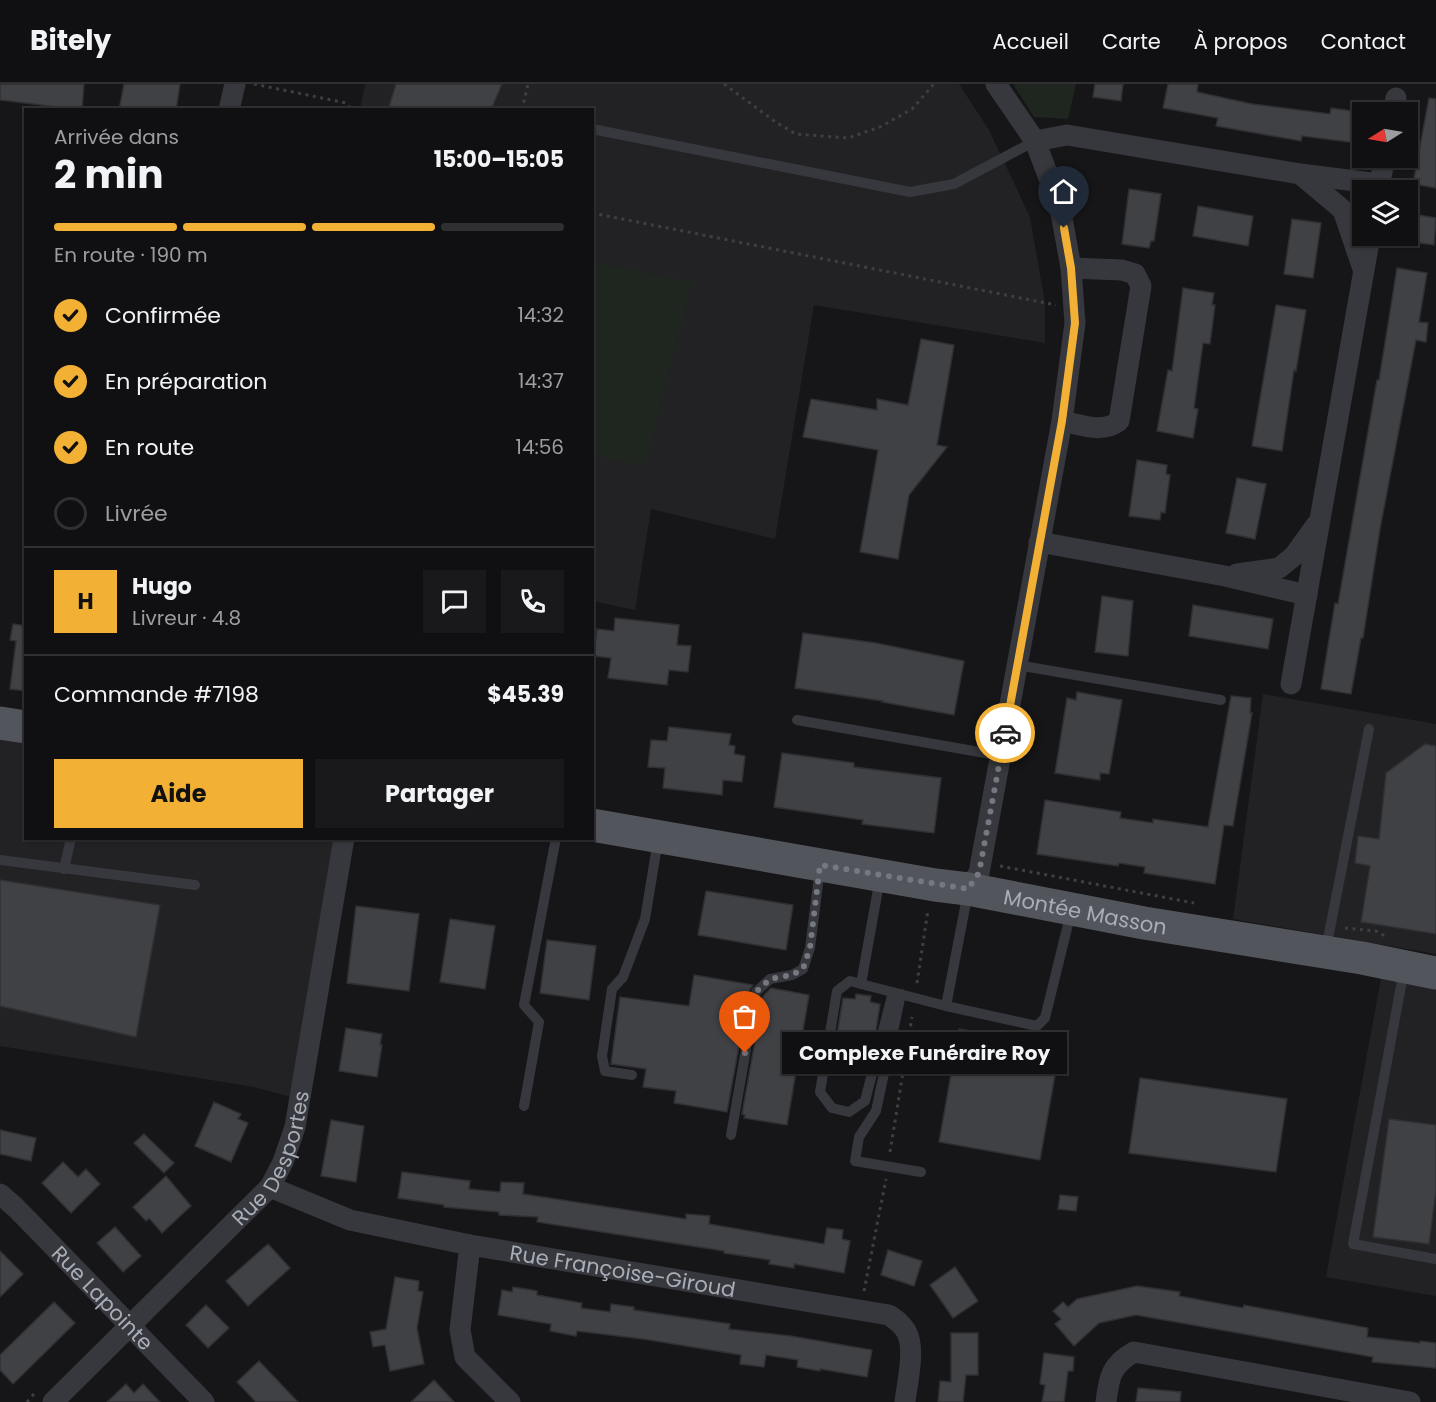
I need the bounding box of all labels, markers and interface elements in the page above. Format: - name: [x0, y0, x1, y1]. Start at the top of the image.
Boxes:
- text: Bitely: [30, 21, 111, 60]
- text: Accueil: [992, 27, 1069, 56]
- text: Carte: [1102, 27, 1161, 56]
- text: À propos: [1194, 27, 1288, 56]
- text: Contact: [1321, 27, 1406, 56]
- north arrow: [1352, 102, 1418, 168]
- map controls: [1352, 102, 1418, 246]
- text: Arrivée dans: [54, 123, 179, 151]
- text: 15:00–15:05: [434, 144, 564, 175]
- text: 2 min: [54, 147, 164, 202]
- pin: [1038, 166, 1089, 228]
- icon: home: [1047, 175, 1080, 208]
- button: layers: [1352, 180, 1418, 246]
- text: En route · 190 m: [54, 241, 208, 269]
- icon: check: [54, 299, 87, 332]
- text: Confirmée: [105, 300, 221, 331]
- text: 14:32: [517, 301, 564, 329]
- icon: check: [54, 365, 87, 398]
- text: En préparation: [105, 366, 267, 397]
- text: 14:37: [518, 367, 564, 395]
- icon: check: [54, 431, 87, 464]
- text: En route: [105, 432, 194, 463]
- text: 14:56: [516, 433, 564, 461]
- text: Livrée: [105, 498, 168, 529]
- button: chat: [423, 570, 486, 633]
- button: phone: [501, 570, 564, 633]
- text: Hugo: [132, 571, 192, 602]
- text: H: [77, 586, 94, 617]
- text: Livreur · 4.8: [132, 604, 241, 632]
- text: Commande #7198: [54, 679, 259, 710]
- text: $45.39: [487, 679, 564, 710]
- courier: [975, 703, 1035, 763]
- icon: car: [989, 717, 1022, 750]
- button: Aide: [54, 759, 303, 828]
- button: Partager: [315, 759, 564, 828]
- street label: Montée Masson: [1001, 882, 1169, 941]
- pin: [719, 991, 770, 1053]
- icon: bag: [728, 1000, 761, 1033]
- callout: Complexe Funéraire Roy: [781, 1032, 1066, 1074]
- text: Complexe Funéraire Roy: [799, 1039, 1050, 1067]
- street label: Rue Desportes: [225, 1088, 315, 1232]
- street label: Rue Françoise-Giroud: [508, 1237, 738, 1304]
- street label: Rue Lapointe: [45, 1239, 160, 1356]

